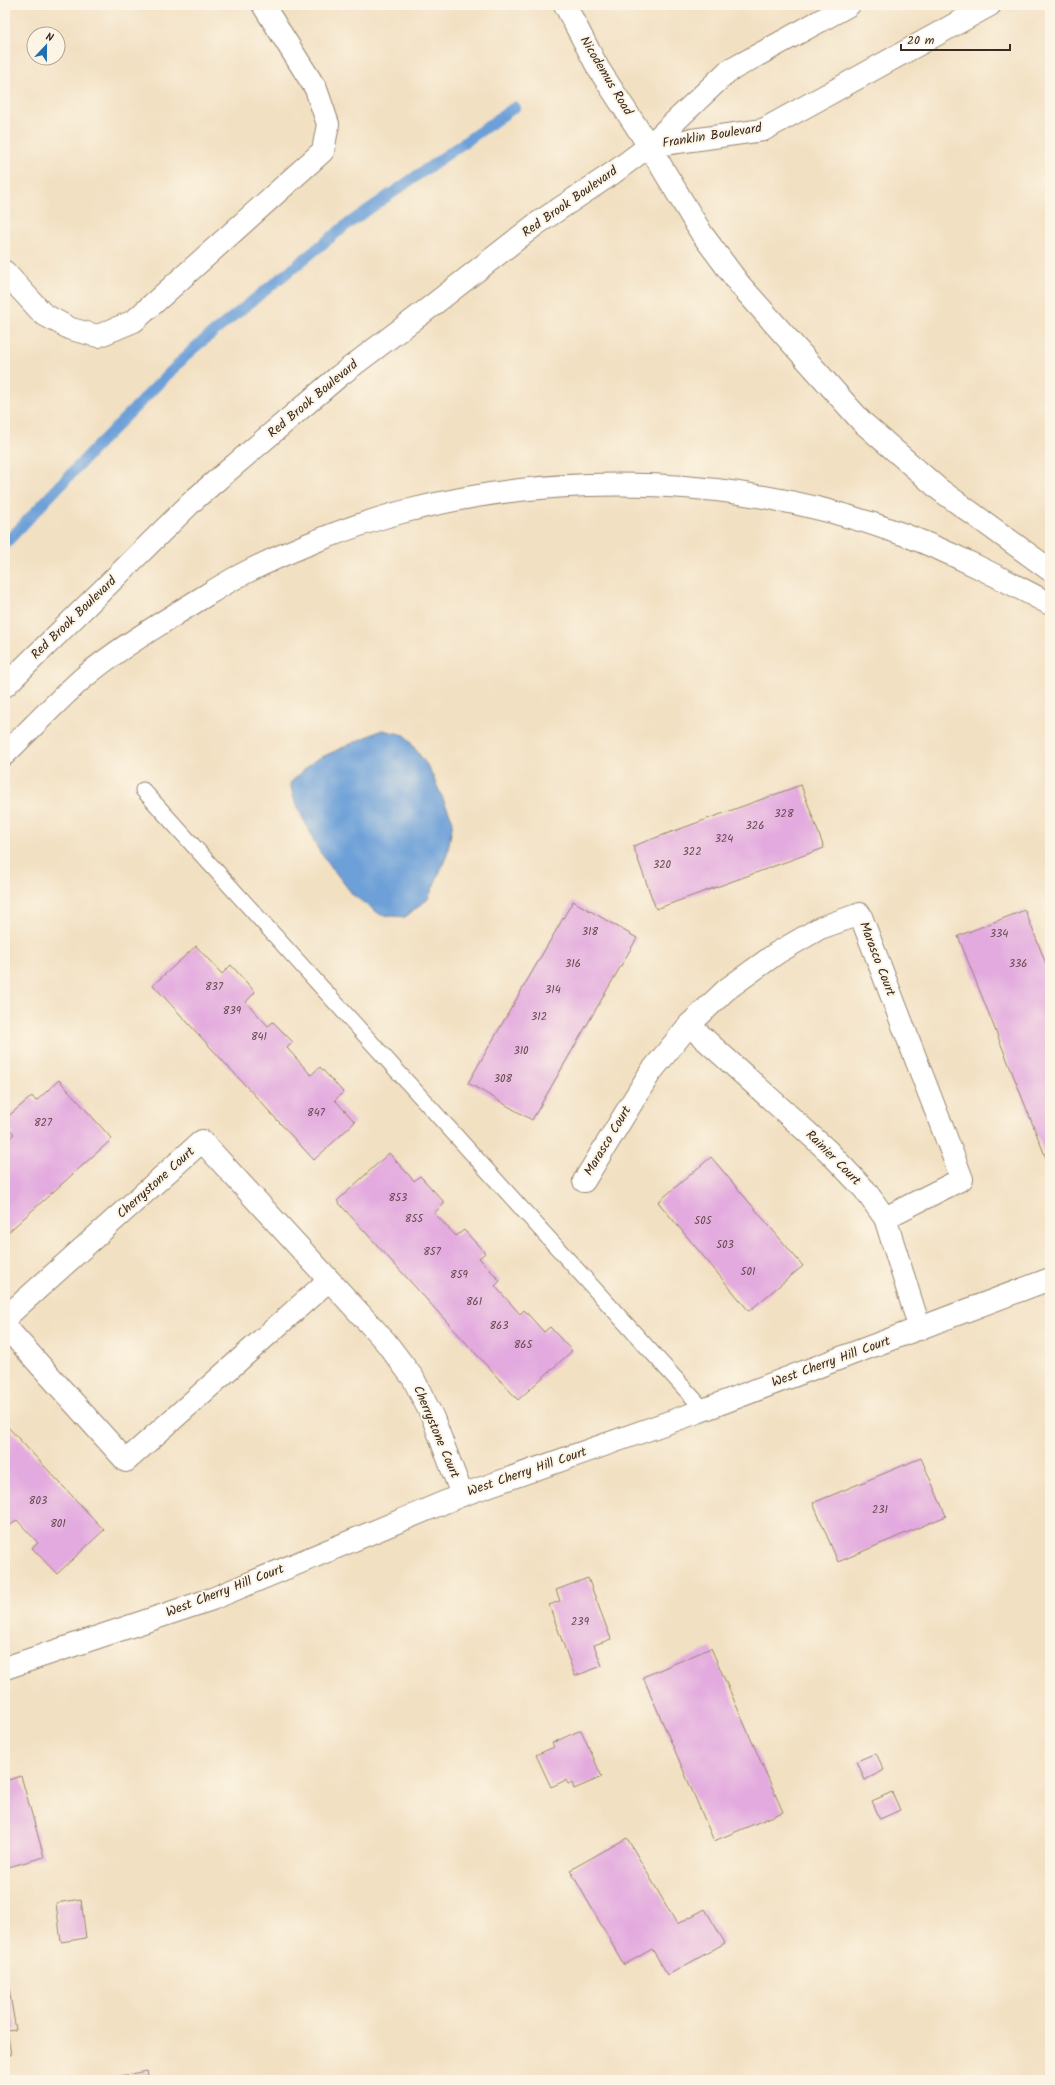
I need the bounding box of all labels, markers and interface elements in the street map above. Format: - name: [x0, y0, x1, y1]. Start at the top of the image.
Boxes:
- north arrow: [26, 26, 66, 66]
- scale bar: [901, 26, 1010, 52]
- text: N: [43, 28, 56, 47]
- text: 20 m: [907, 31, 935, 50]
- street label: Nicodemus Road: [574, 32, 638, 120]
- street label: Franklin Boulevard: [661, 118, 764, 154]
- street label: Red Brook Boulevard: [518, 161, 623, 243]
- street label: Red Brook Boulevard: [263, 354, 363, 443]
- street label: Red Brook Boulevard: [26, 571, 122, 665]
- house number: 328: [774, 805, 794, 823]
- house number: 326: [746, 817, 764, 835]
- house number: 324: [715, 830, 733, 848]
- house number: 322: [682, 843, 702, 861]
- house number: 320: [653, 856, 672, 874]
- street label: Marasco Court: [853, 919, 901, 1000]
- house number: 318: [582, 923, 599, 941]
- house number: 334: [990, 925, 1008, 943]
- house number: 316: [565, 955, 581, 973]
- house number: 336: [1009, 955, 1027, 973]
- house number: 837: [205, 978, 224, 996]
- house number: 314: [545, 981, 561, 999]
- house number: 839: [223, 1002, 242, 1020]
- house number: 312: [531, 1008, 547, 1026]
- house number: 841: [251, 1028, 267, 1046]
- house number: 310: [513, 1042, 529, 1060]
- house number: 308: [494, 1070, 513, 1088]
- street label: Marasco Court: [579, 1101, 638, 1180]
- house number: 847: [307, 1104, 326, 1122]
- house number: 827: [34, 1114, 53, 1132]
- street label: Rainier Court: [800, 1125, 866, 1191]
- street label: Cherrystone Court: [112, 1141, 201, 1224]
- house number: 853: [389, 1189, 407, 1207]
- house number: 855: [405, 1210, 424, 1228]
- house number: 505: [694, 1212, 713, 1230]
- house number: 503: [716, 1236, 734, 1254]
- house number: 857: [423, 1243, 442, 1261]
- house number: 501: [741, 1263, 755, 1281]
- house number: 859: [450, 1266, 469, 1284]
- house number: 861: [466, 1293, 482, 1311]
- house number: 863: [489, 1317, 509, 1335]
- street label: West Cherry Hill Court: [769, 1330, 894, 1393]
- house number: 865: [514, 1336, 533, 1354]
- street label: Cherrystone Court: [407, 1382, 465, 1483]
- street label: West Cherry Hill Court: [464, 1441, 590, 1502]
- house number: 803: [29, 1492, 47, 1510]
- house number: 231: [872, 1501, 888, 1519]
- house number: 801: [50, 1515, 66, 1533]
- street label: West Cherry Hill Court: [163, 1558, 288, 1623]
- house number: 239: [571, 1613, 590, 1631]

